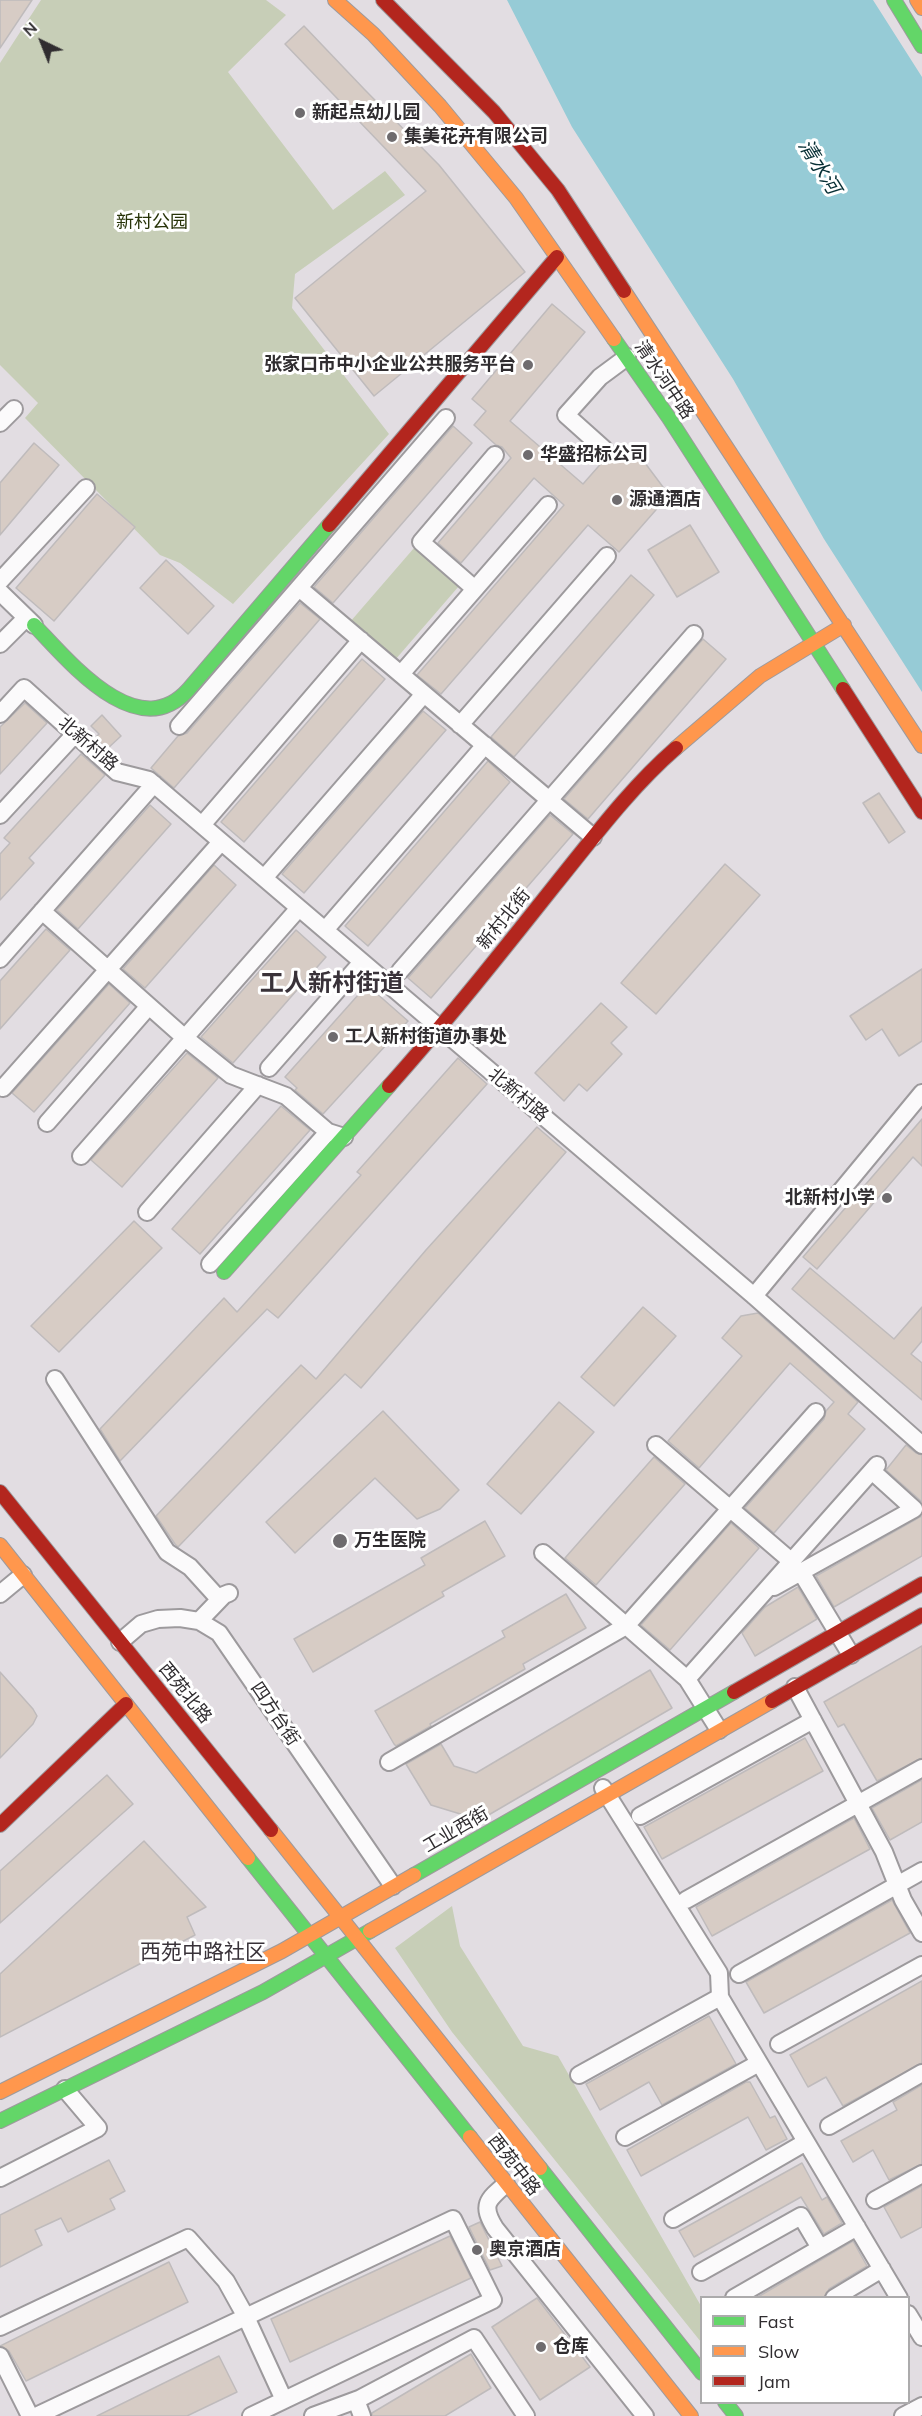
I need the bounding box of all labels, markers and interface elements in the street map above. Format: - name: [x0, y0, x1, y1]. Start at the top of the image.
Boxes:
- north arrow: [12, 12, 72, 72]
- text: N: [18, 17, 41, 40]
- place label: 新起点幼儿园: [312, 102, 420, 124]
- marker: 新起点幼儿园: [293, 106, 307, 120]
- place label: 集美花卉有限公司: [404, 126, 548, 148]
- marker: 集美花卉有限公司: [385, 130, 399, 144]
- water label: 清水河: [793, 135, 845, 199]
- park label: 新村公园: [116, 212, 188, 234]
- street label: 清水河中路: [630, 337, 698, 423]
- place label: 张家口市中小企业公共服务平台: [264, 354, 516, 376]
- marker: 张家口市中小企业公共服务平台: [521, 358, 535, 372]
- place label: 华盛招标公司: [540, 444, 648, 466]
- marker: 华盛招标公司: [521, 448, 535, 462]
- place label: 源通酒店: [629, 489, 701, 511]
- marker: 源通酒店: [610, 493, 624, 507]
- street label: 北新村路: [54, 712, 122, 776]
- street label: 新村北街: [473, 884, 535, 954]
- district label: 工人新村街道: [260, 970, 404, 998]
- place label: 工人新村街道办事处: [345, 1026, 507, 1048]
- marker: 工人新村街道办事处: [326, 1030, 340, 1044]
- street label: 北新村路: [483, 1064, 553, 1126]
- place label: 北新村小学: [785, 1187, 875, 1209]
- marker: 北新村小学: [880, 1191, 894, 1205]
- place label: 万生医院: [354, 1530, 426, 1552]
- marker: 万生医院: [331, 1532, 349, 1550]
- street label: 西苑北路: [154, 1658, 216, 1728]
- street label: 四方台街: [246, 1678, 304, 1750]
- street label: 工业西街: [419, 1803, 493, 1857]
- district label: 西苑中路社区: [140, 1940, 266, 1966]
- street label: 西苑中路: [483, 2130, 545, 2200]
- place label: 奥京酒店: [489, 2239, 561, 2261]
- marker: 奥京酒店: [470, 2243, 484, 2257]
- legend: [700, 2296, 910, 2404]
- text: Fast: [758, 2310, 794, 2333]
- place label: 仓库: [553, 2336, 589, 2358]
- marker: 仓库: [534, 2340, 548, 2354]
- text: Slow: [758, 2340, 799, 2363]
- text: Jam: [758, 2370, 791, 2393]

